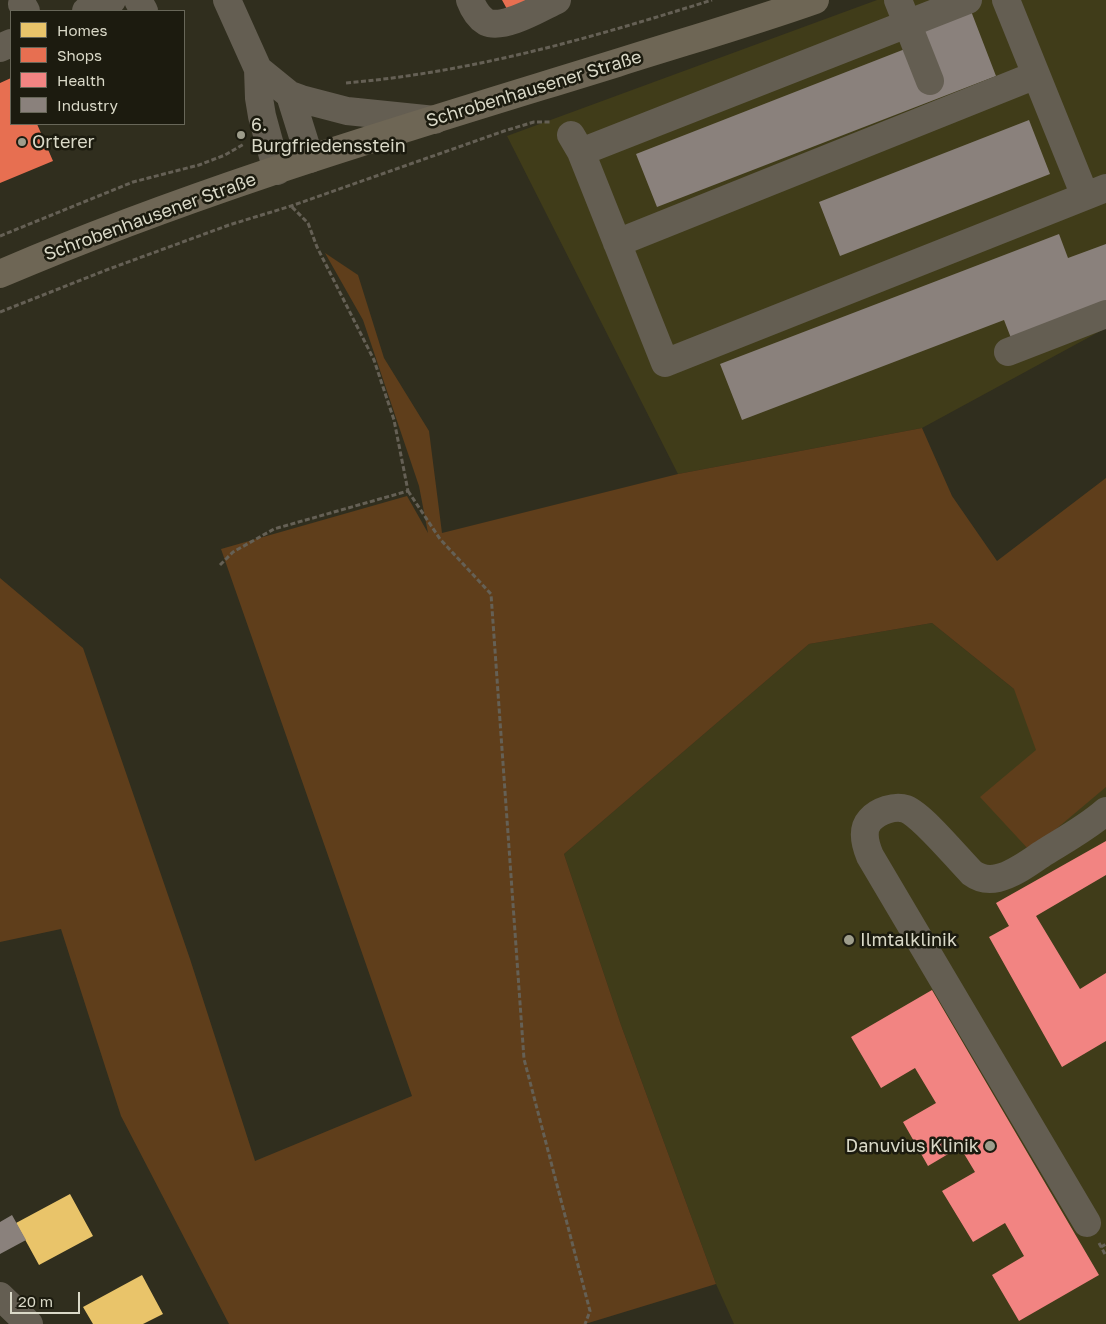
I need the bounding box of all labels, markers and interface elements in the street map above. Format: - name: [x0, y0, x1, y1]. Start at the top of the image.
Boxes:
- legend: [10, 10, 185, 125]
- text: Homes: [57, 21, 107, 39]
- text: Shops: [57, 46, 102, 64]
- street label: Schrobenhausener Straße: [424, 46, 644, 132]
- text: Health: [57, 71, 105, 89]
- text: Industry: [57, 96, 118, 114]
- place label: 6. Burgfriedensstein: [251, 114, 406, 156]
- marker: 6. Burgfriedensstein: [235, 129, 247, 141]
- place label: Orterer: [32, 131, 95, 153]
- marker: Orterer: [16, 136, 28, 148]
- street label: Schrobenhausener Straße: [41, 169, 259, 265]
- place label: Ilmtalklinik: [860, 929, 957, 951]
- marker: Ilmtalklinik: [842, 933, 856, 947]
- place label: Danuvius Klinik: [846, 1135, 979, 1157]
- marker: Danuvius Klinik: [983, 1139, 997, 1153]
- scale bar: [12, 1282, 82, 1314]
- text: 20 m: [18, 1292, 53, 1310]

